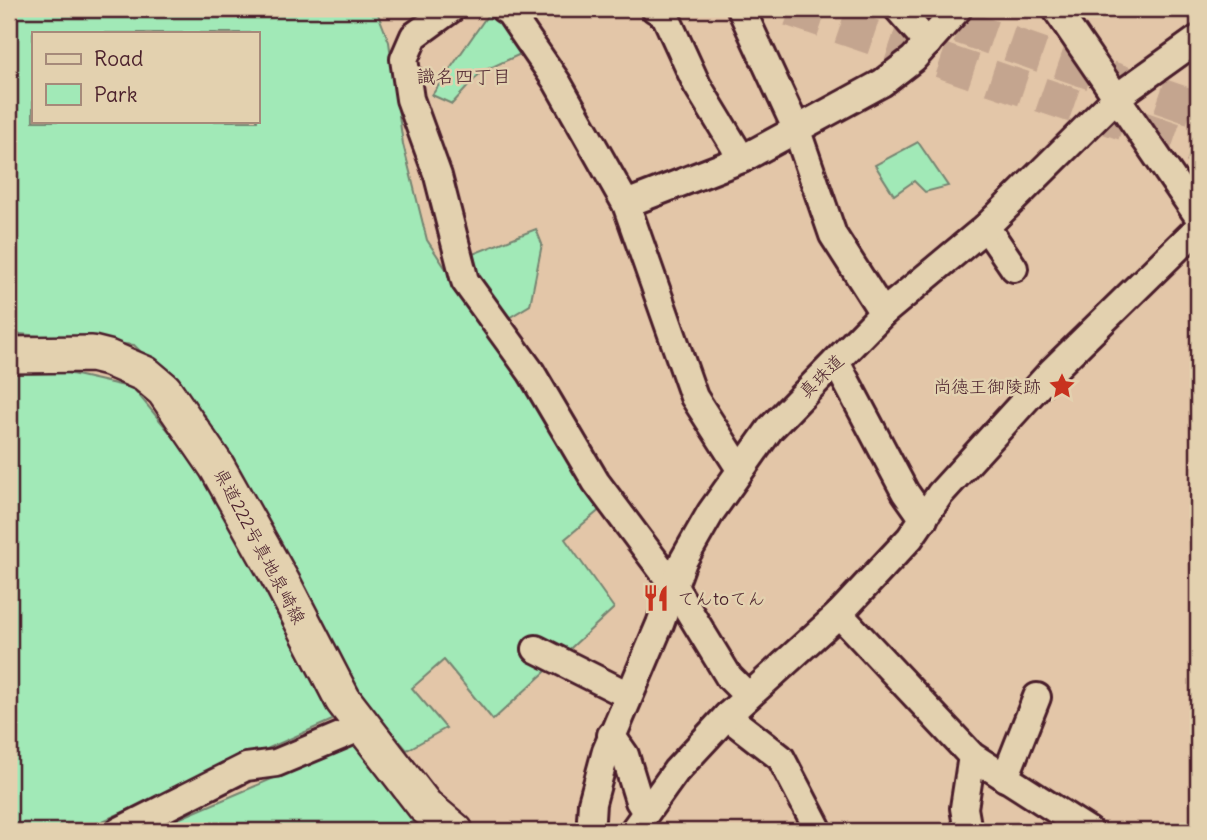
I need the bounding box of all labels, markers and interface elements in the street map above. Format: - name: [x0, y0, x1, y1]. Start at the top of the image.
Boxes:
- legend: [32, 32, 259, 122]
- text: Road: [94, 45, 143, 72]
- district label: 識名四丁目: [416, 64, 512, 88]
- text: Park: [94, 81, 137, 108]
- street label: 真珠道: [794, 349, 848, 403]
- place icon: 尚徳王御陵跡: [1047, 371, 1077, 401]
- place label: 尚徳王御陵跡: [933, 375, 1041, 398]
- street label: 県道222号真地泉崎線: [209, 464, 311, 628]
- restaurant icon: てんtoてん: [641, 583, 671, 613]
- place label: てんtoてん: [677, 587, 765, 610]

